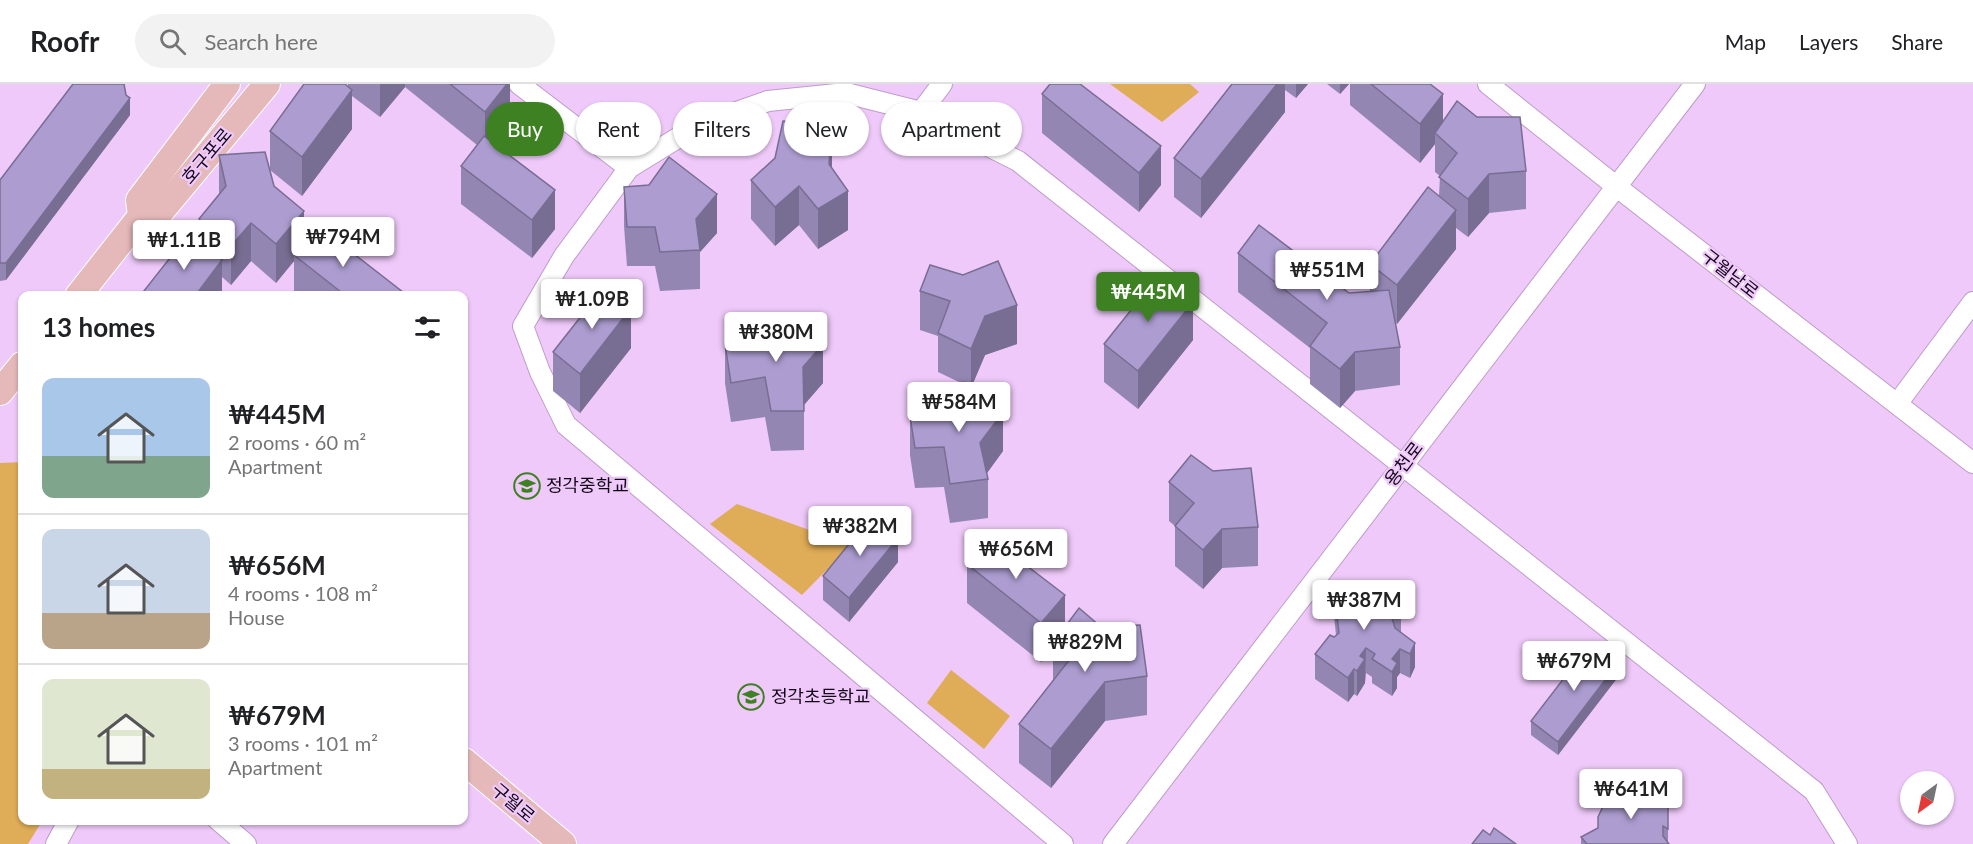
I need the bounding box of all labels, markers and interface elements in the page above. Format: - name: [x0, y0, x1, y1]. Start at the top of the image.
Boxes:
- search box: [135, 14, 555, 68]
- text: Roofr: [30, 24, 99, 58]
- icon: search: [156, 25, 189, 58]
- text: Search here: [204, 28, 318, 55]
- text: Map: [1725, 29, 1766, 54]
- text: Layers: [1799, 29, 1858, 54]
- text: Share: [1891, 29, 1943, 54]
- chip: Buy: [486, 102, 564, 156]
- chip: Rent: [576, 102, 661, 156]
- chip: Filters: [673, 102, 772, 156]
- chip: New: [784, 102, 869, 156]
- chip: Apartment: [881, 102, 1022, 156]
- street label: 호구포로: [177, 123, 236, 188]
- pin: ₩794M: [301, 217, 385, 268]
- pin: ₩1.11B: [135, 220, 233, 271]
- text: ₩794M: [305, 224, 381, 248]
- text: ₩1.11B: [147, 227, 221, 251]
- street label: 구월남로: [1698, 244, 1763, 302]
- pin: ₩551M: [1285, 250, 1369, 301]
- text: ₩551M: [1289, 257, 1365, 281]
- pin: ₩445M: [1106, 272, 1190, 323]
- pin: ₩1.09B: [543, 279, 641, 330]
- text: ₩445M: [1110, 279, 1186, 303]
- text: ₩1.09B: [555, 286, 629, 310]
- text: 13 homes: [42, 311, 155, 343]
- icon: filters: [411, 311, 444, 344]
- pin: ₩380M: [734, 312, 818, 363]
- text: ₩380M: [738, 319, 814, 343]
- pin: ₩584M: [917, 382, 1001, 433]
- text: ₩584M: [921, 389, 997, 413]
- text: ₩445M: [228, 398, 326, 430]
- icon: home: [90, 402, 162, 474]
- text: 2 rooms · 60 m²: [228, 430, 366, 454]
- street label: 용천로: [1379, 437, 1427, 490]
- text: Apartment: [228, 454, 322, 478]
- school or university icon: 정각중학교: [512, 471, 542, 501]
- place label: 정각중학교: [546, 474, 629, 496]
- pin: ₩382M: [818, 506, 902, 557]
- text: ₩382M: [822, 513, 898, 537]
- pin: ₩656M: [974, 529, 1058, 580]
- text: ₩656M: [978, 536, 1054, 560]
- text: ₩656M: [228, 549, 326, 581]
- icon: home: [90, 553, 162, 625]
- pin: ₩387M: [1322, 580, 1406, 631]
- text: 4 rooms · 108 m²: [228, 581, 378, 605]
- text: ₩387M: [1326, 587, 1402, 611]
- text: House: [228, 605, 285, 629]
- pin: ₩829M: [1043, 622, 1127, 673]
- text: ₩829M: [1047, 629, 1123, 653]
- pin: ₩679M: [1532, 641, 1616, 692]
- text: ₩679M: [1536, 648, 1612, 672]
- school or university icon: 정각초등학교: [736, 682, 766, 712]
- place label: 정각초등학교: [771, 685, 870, 707]
- text: ₩679M: [228, 699, 326, 731]
- icon: home: [90, 703, 162, 775]
- text: 3 rooms · 101 m²: [228, 731, 378, 755]
- text: Apartment: [228, 755, 322, 779]
- pin: ₩641M: [1589, 769, 1673, 820]
- north arrow: [1900, 771, 1954, 825]
- map controls: [1900, 771, 1954, 825]
- text: ₩641M: [1593, 776, 1669, 800]
- street label: 구월로: [488, 778, 540, 827]

